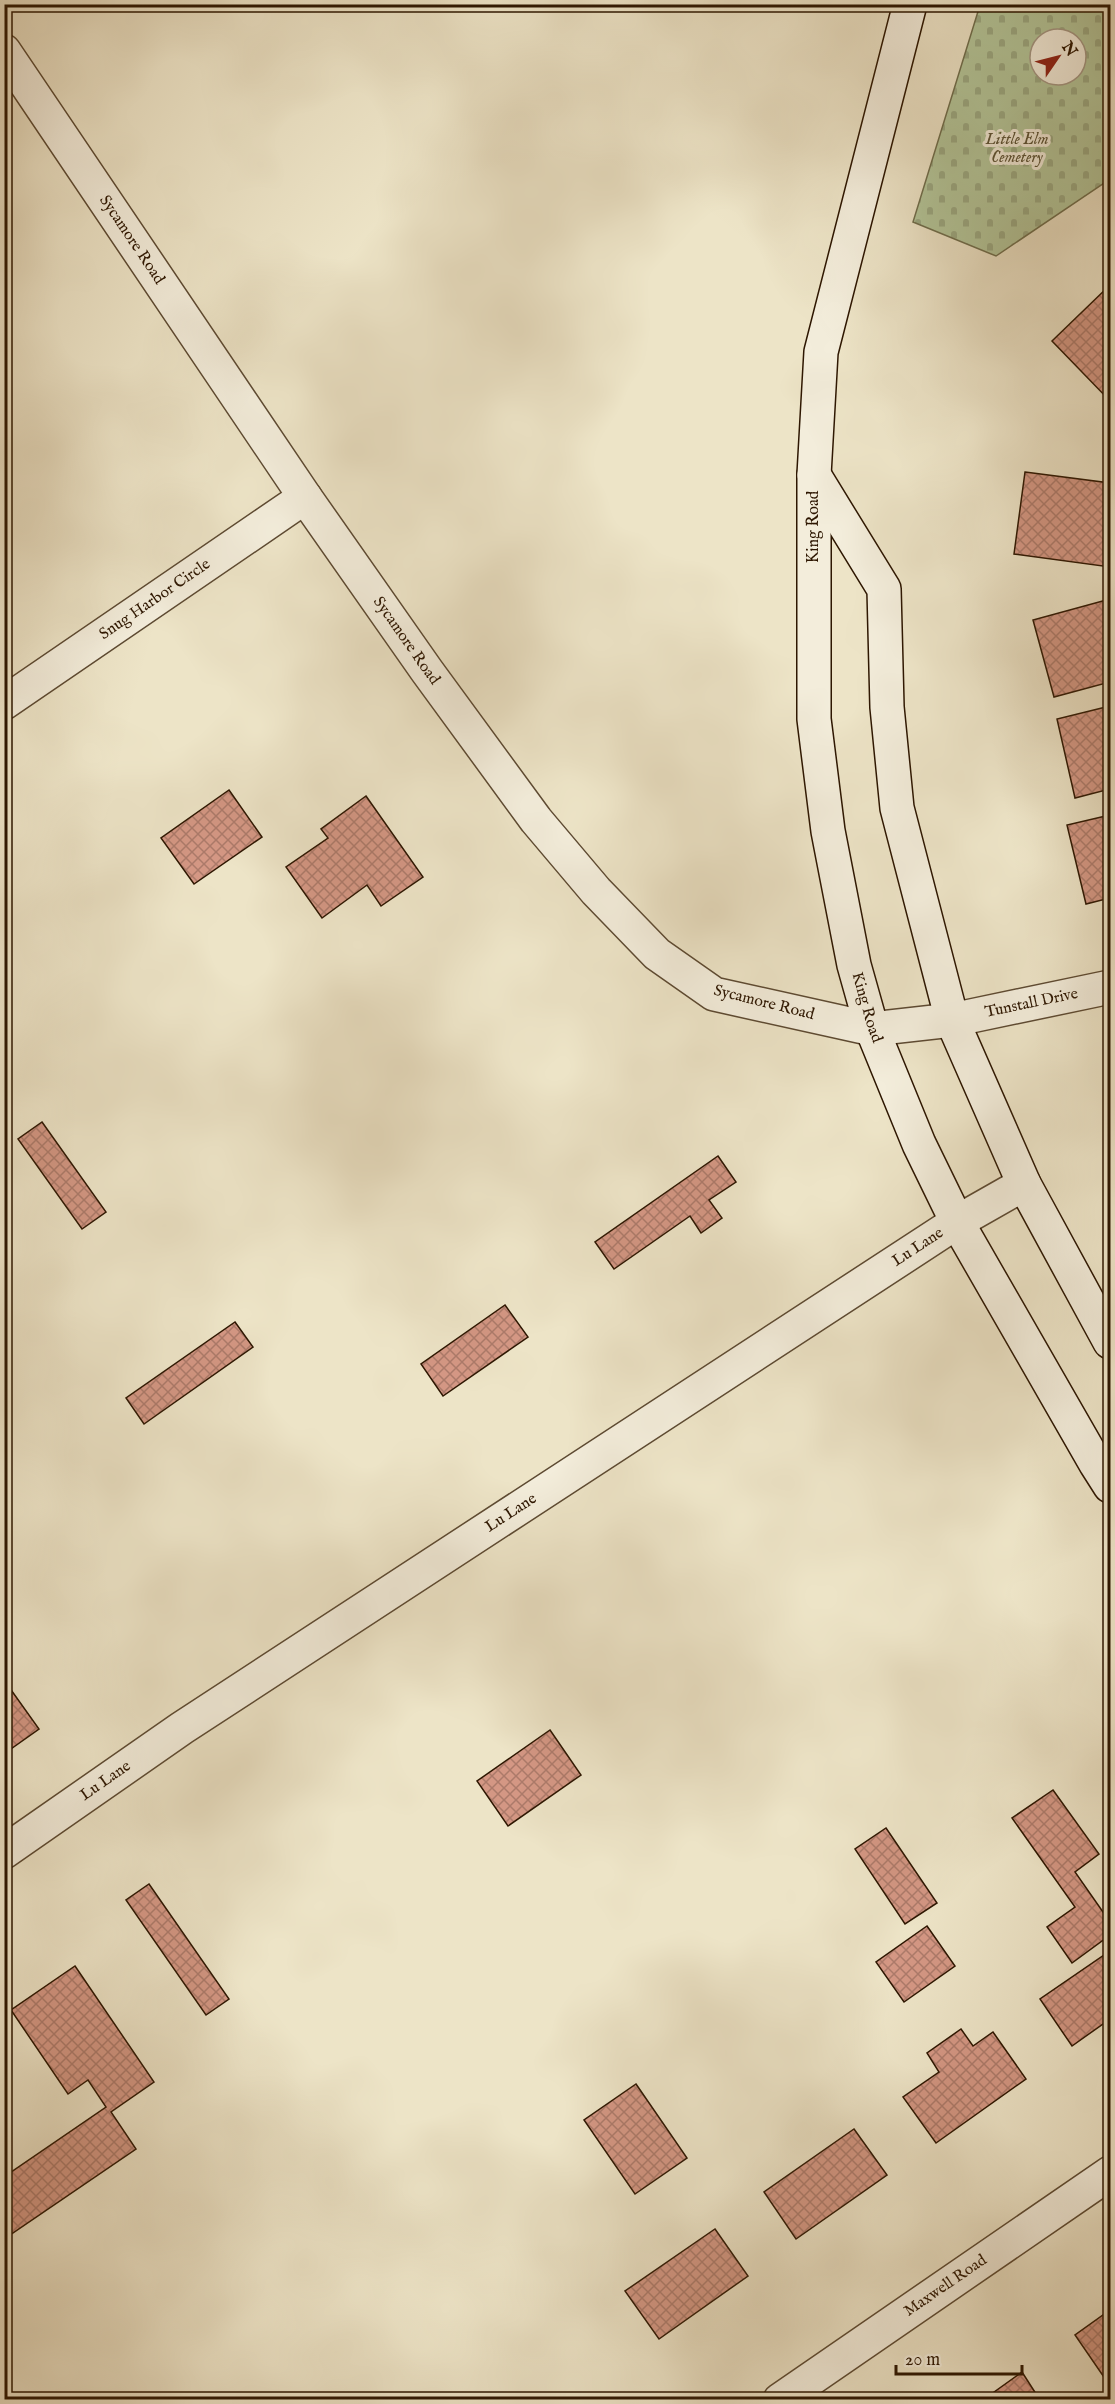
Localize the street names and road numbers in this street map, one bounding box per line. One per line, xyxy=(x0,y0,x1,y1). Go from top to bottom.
street label: Sycamore Road xyxy=(94,192,169,289)
street label: King Road xyxy=(804,490,824,563)
street label: Snug Harbor Circle xyxy=(96,555,214,645)
street label: Sycamore Road xyxy=(368,593,444,689)
street label: King Road xyxy=(847,970,887,1046)
street label: Sycamore Road xyxy=(712,981,817,1025)
street label: Tunstall Drive xyxy=(983,984,1080,1023)
street label: Lu Lane xyxy=(889,1223,948,1271)
street label: Lu Lane xyxy=(482,1489,541,1537)
street label: Lu Lane xyxy=(77,1757,135,1806)
street label: Maxwell Road xyxy=(900,2250,991,2322)

